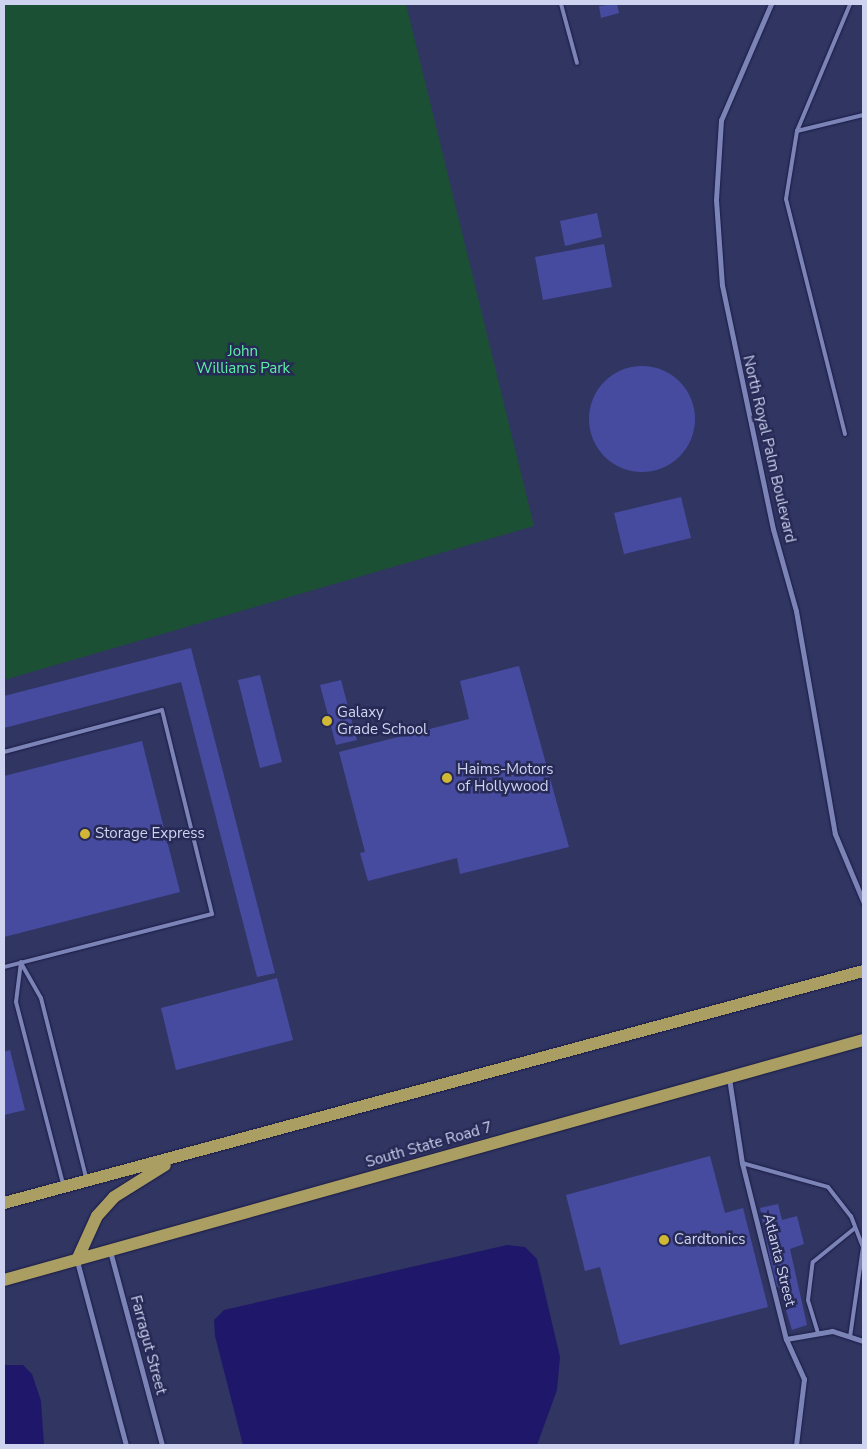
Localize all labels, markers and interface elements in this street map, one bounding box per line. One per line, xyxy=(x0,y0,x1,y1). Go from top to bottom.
park label: John Williams Park xyxy=(196,342,290,377)
street label: North Royal Palm Boulevard xyxy=(739,354,799,544)
place label: Galaxy Grade School xyxy=(337,703,428,738)
marker: Galaxy Grade School xyxy=(321,715,333,727)
place label: Haims-Motors of Hollywood xyxy=(457,760,553,795)
marker: Haims-Motors of Hollywood xyxy=(441,772,453,784)
place label: Storage Express xyxy=(95,825,205,843)
marker: Storage Express xyxy=(79,828,91,840)
street label: South State Road 7 xyxy=(364,1118,494,1172)
street label: Atlanta Street xyxy=(759,1212,799,1308)
place label: Cardtonics xyxy=(674,1231,745,1249)
marker: Cardtonics xyxy=(658,1234,670,1246)
street label: Farragut Street xyxy=(126,1294,170,1396)

